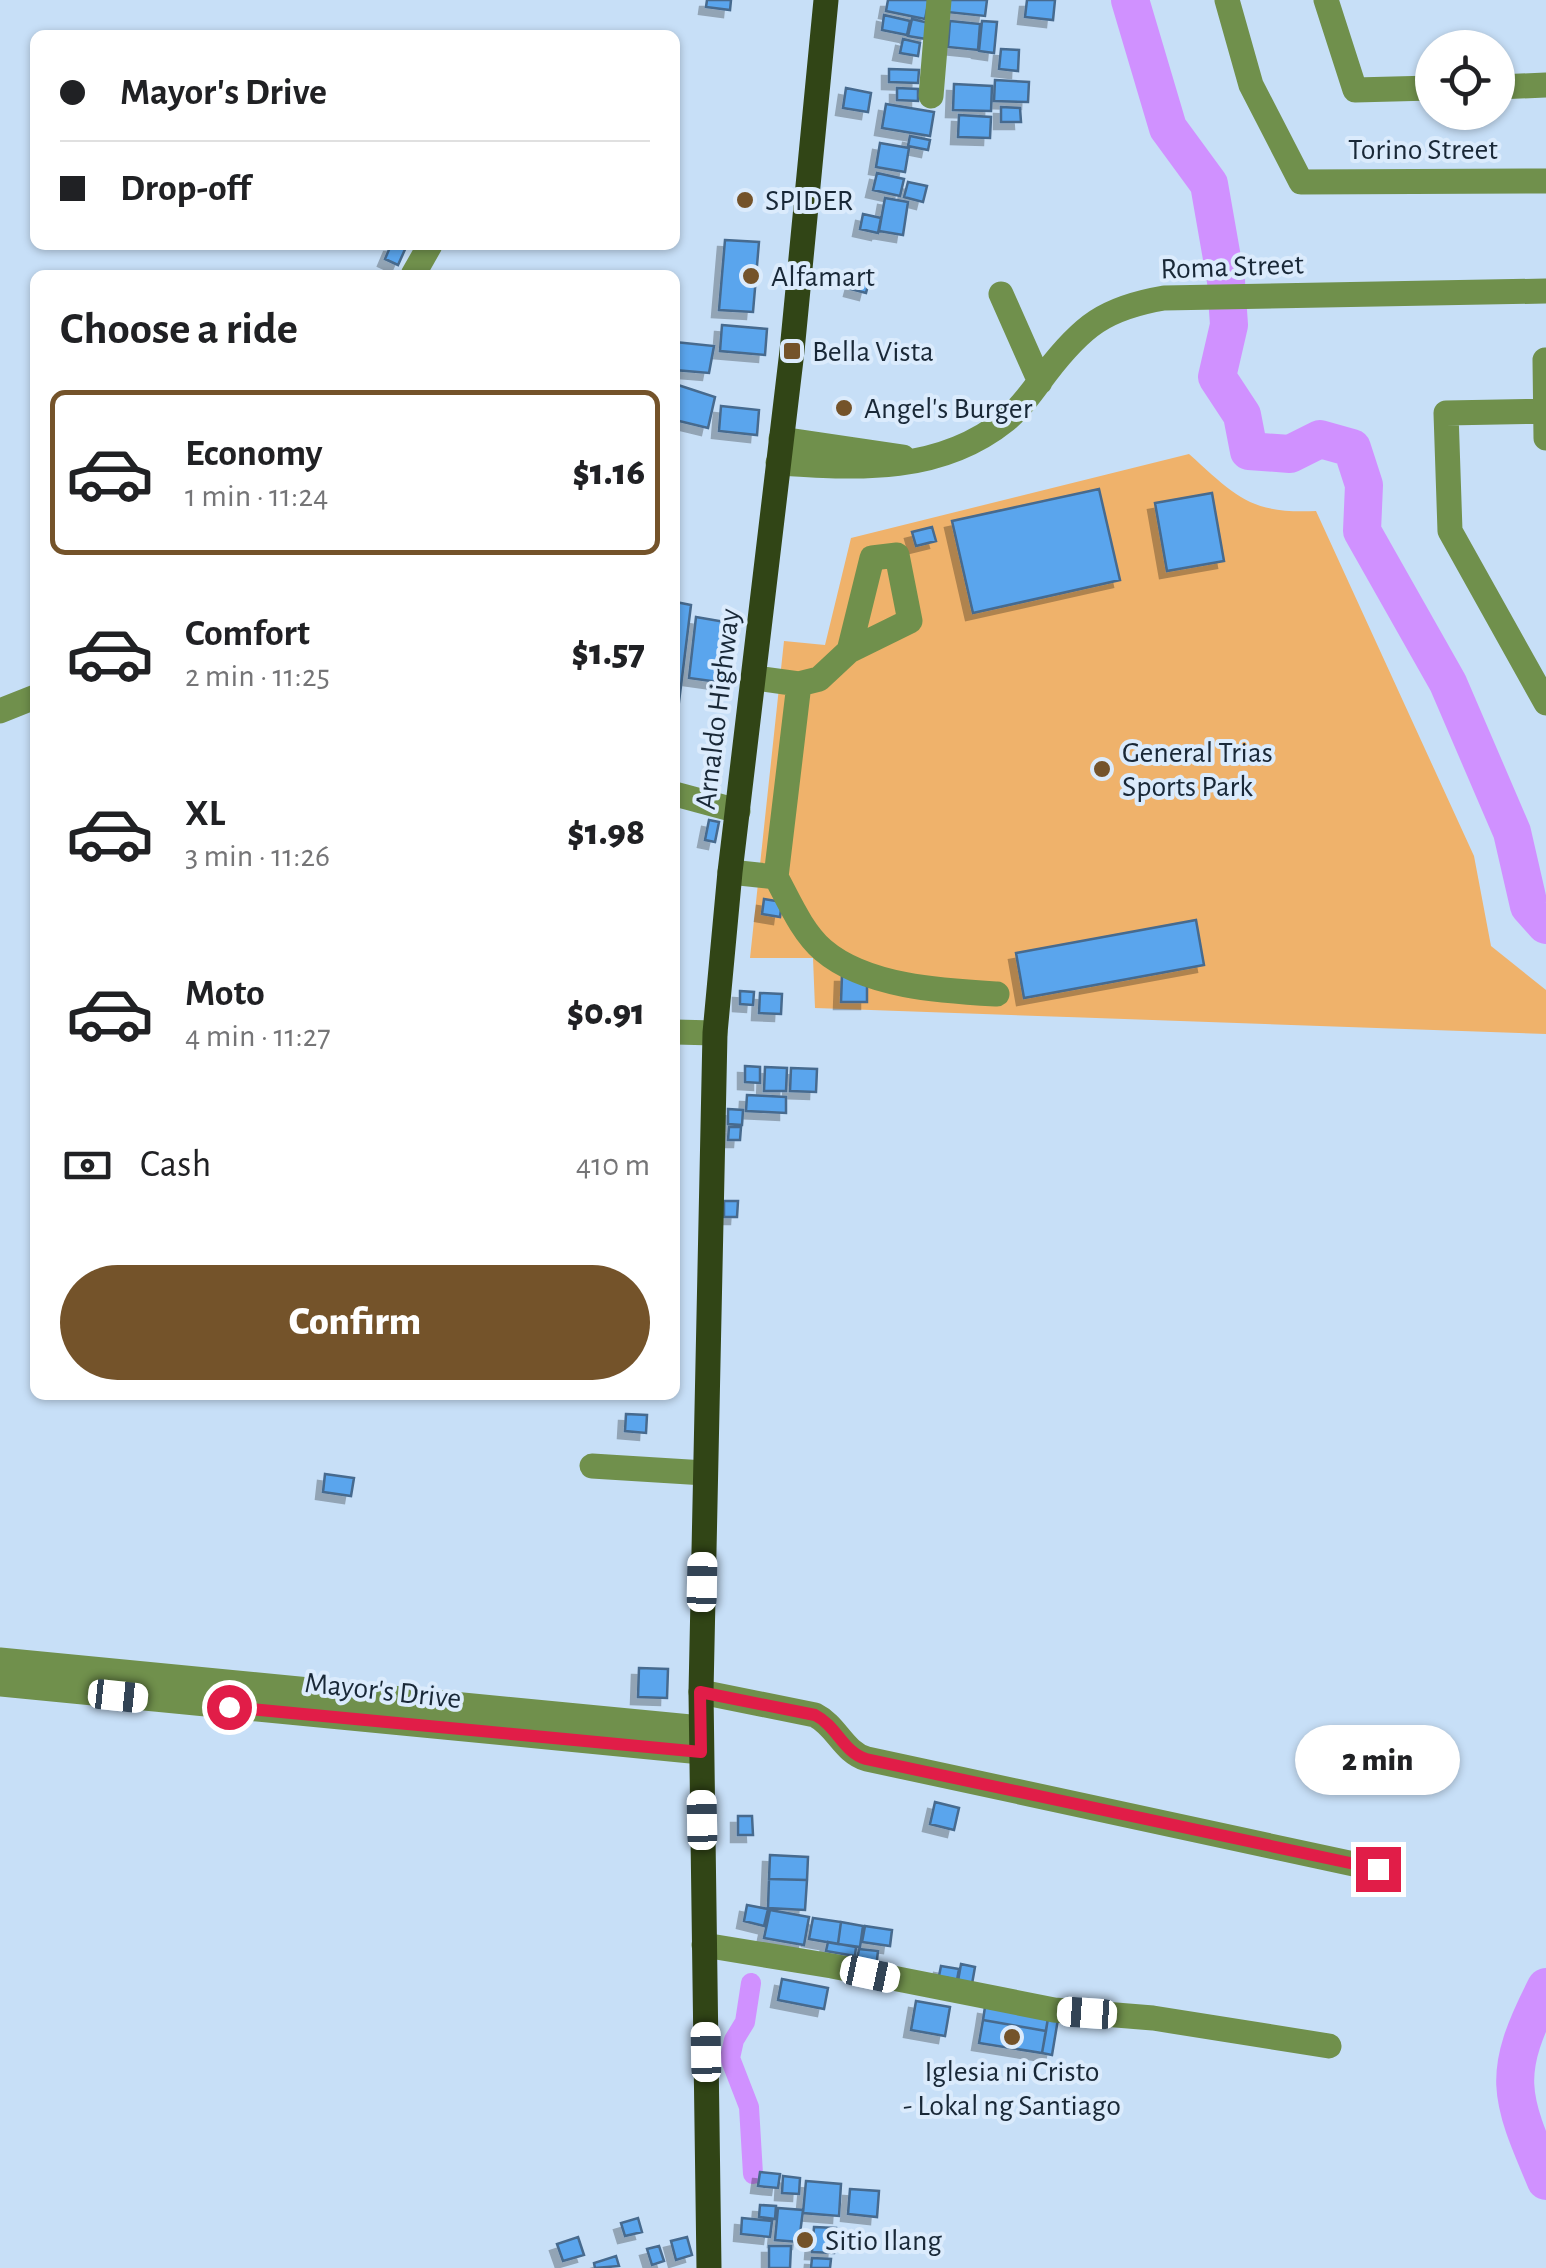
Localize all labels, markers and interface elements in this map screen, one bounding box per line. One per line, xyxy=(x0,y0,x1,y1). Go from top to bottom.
map controls xyxy=(1415,30,1515,130)
button: locate xyxy=(1415,30,1515,130)
text: Mayor's Drive xyxy=(120,74,327,112)
street label: Torino Street xyxy=(1348,135,1498,165)
text: Drop-off xyxy=(120,170,251,208)
place label: SPIDER xyxy=(765,186,853,216)
marker: SPIDER xyxy=(734,189,756,211)
street label: Roma Street xyxy=(1160,249,1305,284)
place label: Alfamart xyxy=(771,262,875,292)
marker: Alfamart xyxy=(740,265,762,287)
text: Choose a ride xyxy=(60,307,298,352)
place label: Bella Vista xyxy=(812,337,934,367)
marker: Bella Vista xyxy=(781,340,803,362)
place label: Angel's Burger xyxy=(864,394,1033,424)
marker: Angel's Burger xyxy=(833,397,855,419)
icon: car xyxy=(65,428,155,518)
text: Economy xyxy=(185,435,323,473)
text: $1.16 xyxy=(572,454,645,492)
text: 1 min · 11:24 xyxy=(185,480,328,512)
street label: Arnaldo Highway xyxy=(691,607,745,811)
icon: car xyxy=(65,608,155,698)
text: Comfort xyxy=(185,615,310,653)
text: $1.57 xyxy=(572,634,645,672)
text: 2 min · 11:25 xyxy=(185,660,330,692)
place label: General Trias Sports Park xyxy=(1122,738,1273,802)
marker: General Trias Sports Park xyxy=(1091,758,1113,780)
icon: car xyxy=(65,788,155,878)
text: XL xyxy=(185,795,225,833)
text: $1.98 xyxy=(567,814,645,852)
text: 3 min · 11:26 xyxy=(185,840,330,872)
icon: car xyxy=(65,968,155,1058)
text: Moto xyxy=(185,975,265,1013)
text: $0.91 xyxy=(567,994,645,1032)
text: 4 min · 11:27 xyxy=(185,1020,331,1052)
icon: cash xyxy=(60,1138,115,1193)
text: Cash xyxy=(140,1146,211,1184)
text: 410 m xyxy=(576,1149,650,1181)
button: Confirm xyxy=(60,1265,650,1380)
car xyxy=(686,1552,718,1612)
street label: Mayor's Drive xyxy=(303,1668,463,1714)
car xyxy=(87,1678,149,1714)
route start xyxy=(207,1685,252,1730)
callout: 2 min xyxy=(1296,1724,1460,1794)
text: 2 min xyxy=(1342,1744,1413,1776)
car xyxy=(686,1790,718,1850)
route end xyxy=(1356,1847,1401,1892)
car xyxy=(838,1953,902,1995)
car xyxy=(1056,1996,1118,2030)
car xyxy=(690,2022,722,2082)
marker: Iglesia ni Cristo - Lokal ng Santiago xyxy=(1001,2026,1023,2048)
place label: Iglesia ni Cristo - Lokal ng Santiago xyxy=(903,2057,1121,2121)
place label: Sitio Ilang xyxy=(825,2226,942,2256)
marker: Sitio Ilang xyxy=(794,2229,816,2251)

